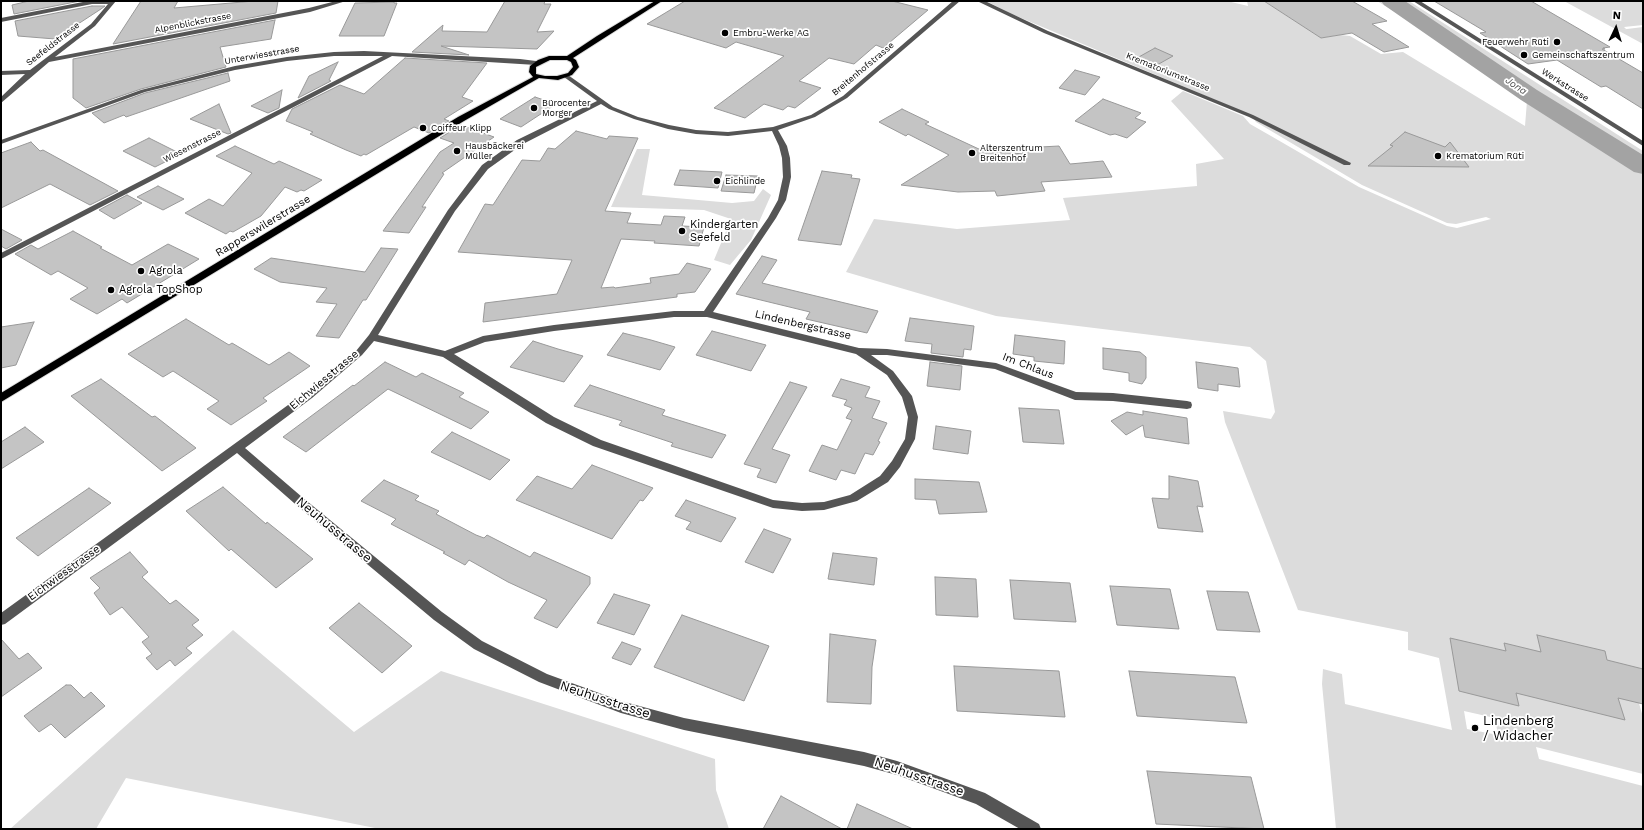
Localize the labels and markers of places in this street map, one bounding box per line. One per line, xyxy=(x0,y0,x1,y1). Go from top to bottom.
marker: Embru-Werke AG xyxy=(720,28,730,38)
place label: Embru-Werke AG xyxy=(733,28,809,38)
place label: Feuerwehr Rüti xyxy=(1482,37,1549,47)
marker: Feuerwehr Rüti xyxy=(1552,37,1562,47)
marker: Gemeinschaftszentrum xyxy=(1519,50,1529,60)
place label: Gemeinschaftszentrum xyxy=(1532,50,1634,60)
place label: Bürocenter Morger xyxy=(542,98,591,119)
marker: Bürocenter Morger xyxy=(529,103,539,113)
marker: Coiffeur Klipp xyxy=(418,123,428,133)
place label: Coiffeur Klipp xyxy=(431,123,492,133)
place label: Hausbäckerei Müller xyxy=(465,141,524,162)
place label: Alterszentrum Breitenhof xyxy=(980,143,1043,164)
marker: Hausbäckerei Müller xyxy=(452,146,462,156)
marker: Alterszentrum Breitenhof xyxy=(967,148,977,158)
marker: Krematorium Rüti xyxy=(1433,151,1443,161)
place label: Krematorium Rüti xyxy=(1446,151,1524,161)
marker: Eichlinde xyxy=(712,176,722,186)
place label: Eichlinde xyxy=(725,176,765,186)
place label: Kindergarten Seefeld xyxy=(690,218,758,244)
marker: Kindergarten Seefeld xyxy=(677,226,687,236)
place label: Agrola xyxy=(149,264,183,278)
marker: Agrola xyxy=(136,266,146,276)
place label: Agrola TopShop xyxy=(119,283,203,297)
marker: Agrola TopShop xyxy=(106,285,116,295)
place label: Lindenberg / Widacher xyxy=(1483,713,1554,744)
marker: Lindenberg / Widacher xyxy=(1470,723,1480,733)

